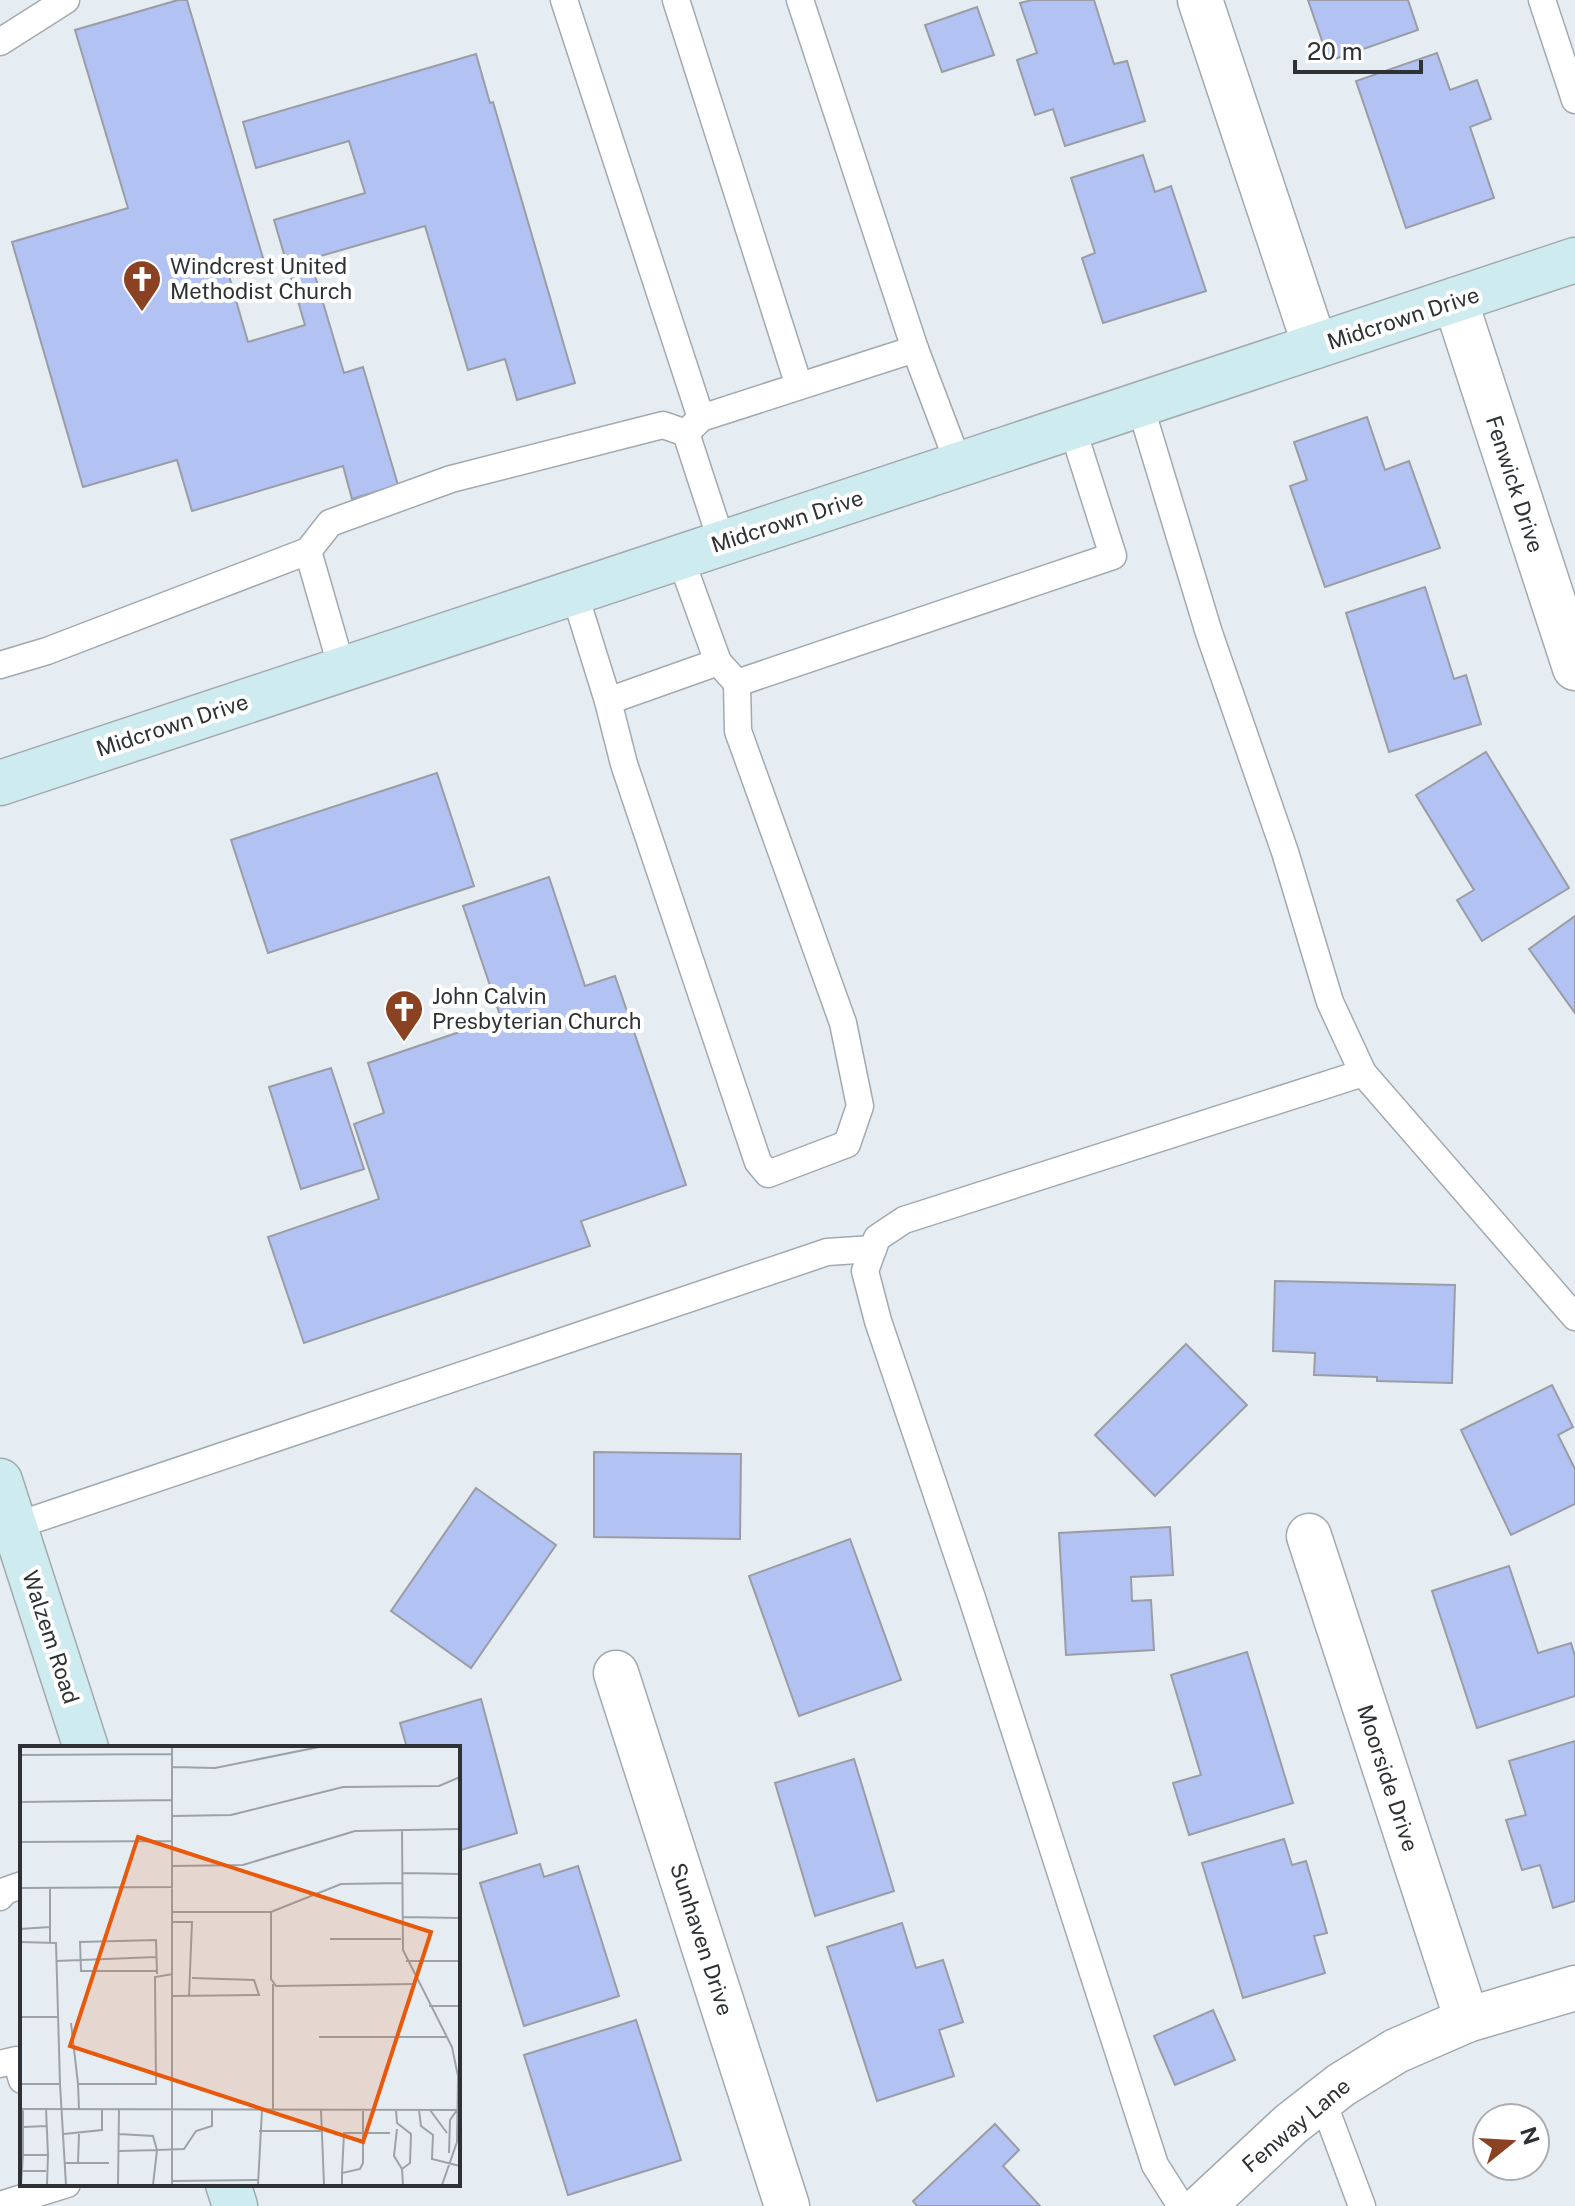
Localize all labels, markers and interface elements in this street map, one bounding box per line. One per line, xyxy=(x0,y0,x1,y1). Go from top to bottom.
scale bar xyxy=(1295,24,1421,74)
text: 20 m xyxy=(1307,37,1363,65)
place label: Windcrest United Methodist Church xyxy=(170,253,352,304)
church icon: Windcrest United Methodist Church xyxy=(121,258,163,313)
street label: Midcrown Drive xyxy=(1324,281,1482,355)
street label: Fenwick Drive xyxy=(1481,412,1549,556)
street label: Midcrown Drive xyxy=(708,484,866,558)
street label: Midcrown Drive xyxy=(93,688,251,762)
place label: John Calvin Presbyterian Church xyxy=(432,983,641,1034)
church icon: John Calvin Presbyterian Church xyxy=(383,988,425,1043)
street label: Walzem Road xyxy=(17,1567,85,1707)
street label: Moorside Drive xyxy=(1352,1701,1424,1855)
inset map xyxy=(20,1746,460,2186)
street label: Sunhaven Drive xyxy=(665,1859,739,2019)
street label: Fenway Lane xyxy=(1237,2072,1355,2178)
north arrow xyxy=(1471,2102,1551,2182)
text: N xyxy=(1515,2124,1545,2148)

